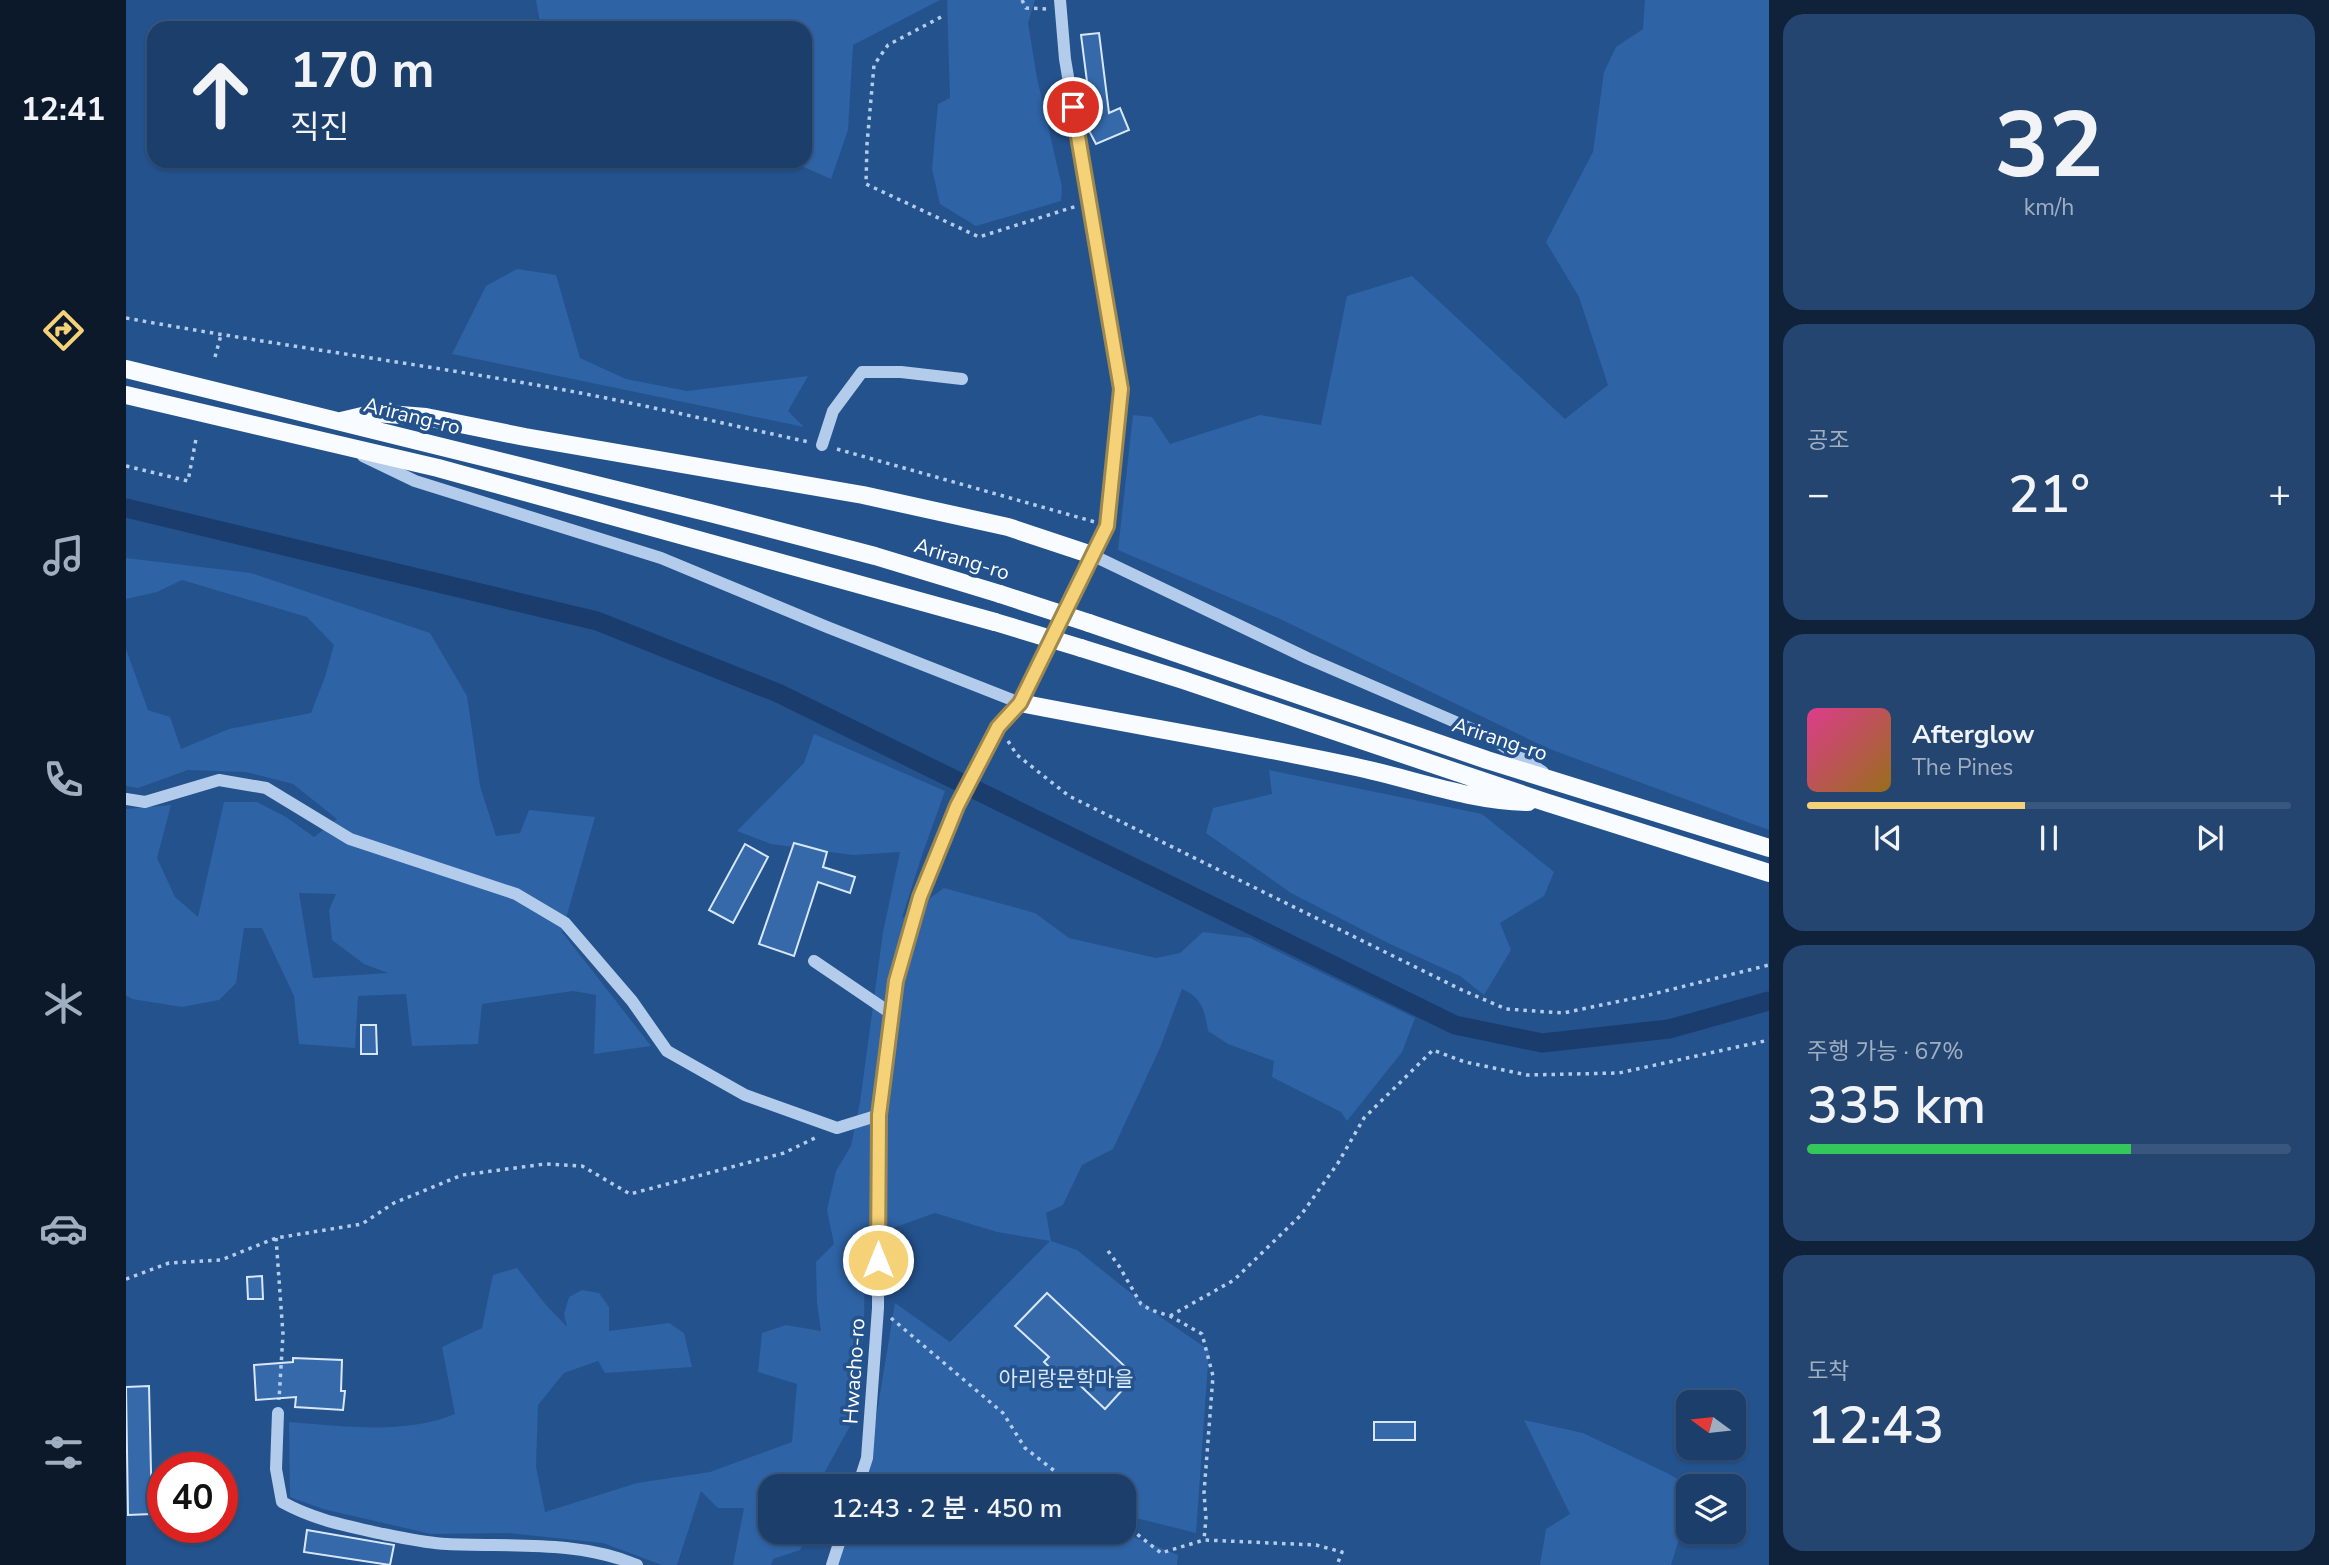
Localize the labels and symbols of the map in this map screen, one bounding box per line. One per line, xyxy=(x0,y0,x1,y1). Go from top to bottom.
pin xyxy=(1043,77,1103,137)
street label: Arirang-ro xyxy=(361,391,463,441)
street label: Arirang-ro xyxy=(911,531,1013,587)
street label: Arirang-ro xyxy=(1449,710,1551,768)
position arrow xyxy=(841,1223,915,1297)
street label: Hwacho-ro xyxy=(836,1317,872,1425)
park label: 아리랑문학마을 xyxy=(998,1365,1134,1393)
north arrow xyxy=(1676,1390,1746,1460)
speed limit sign: 40 xyxy=(147,1452,238,1543)

